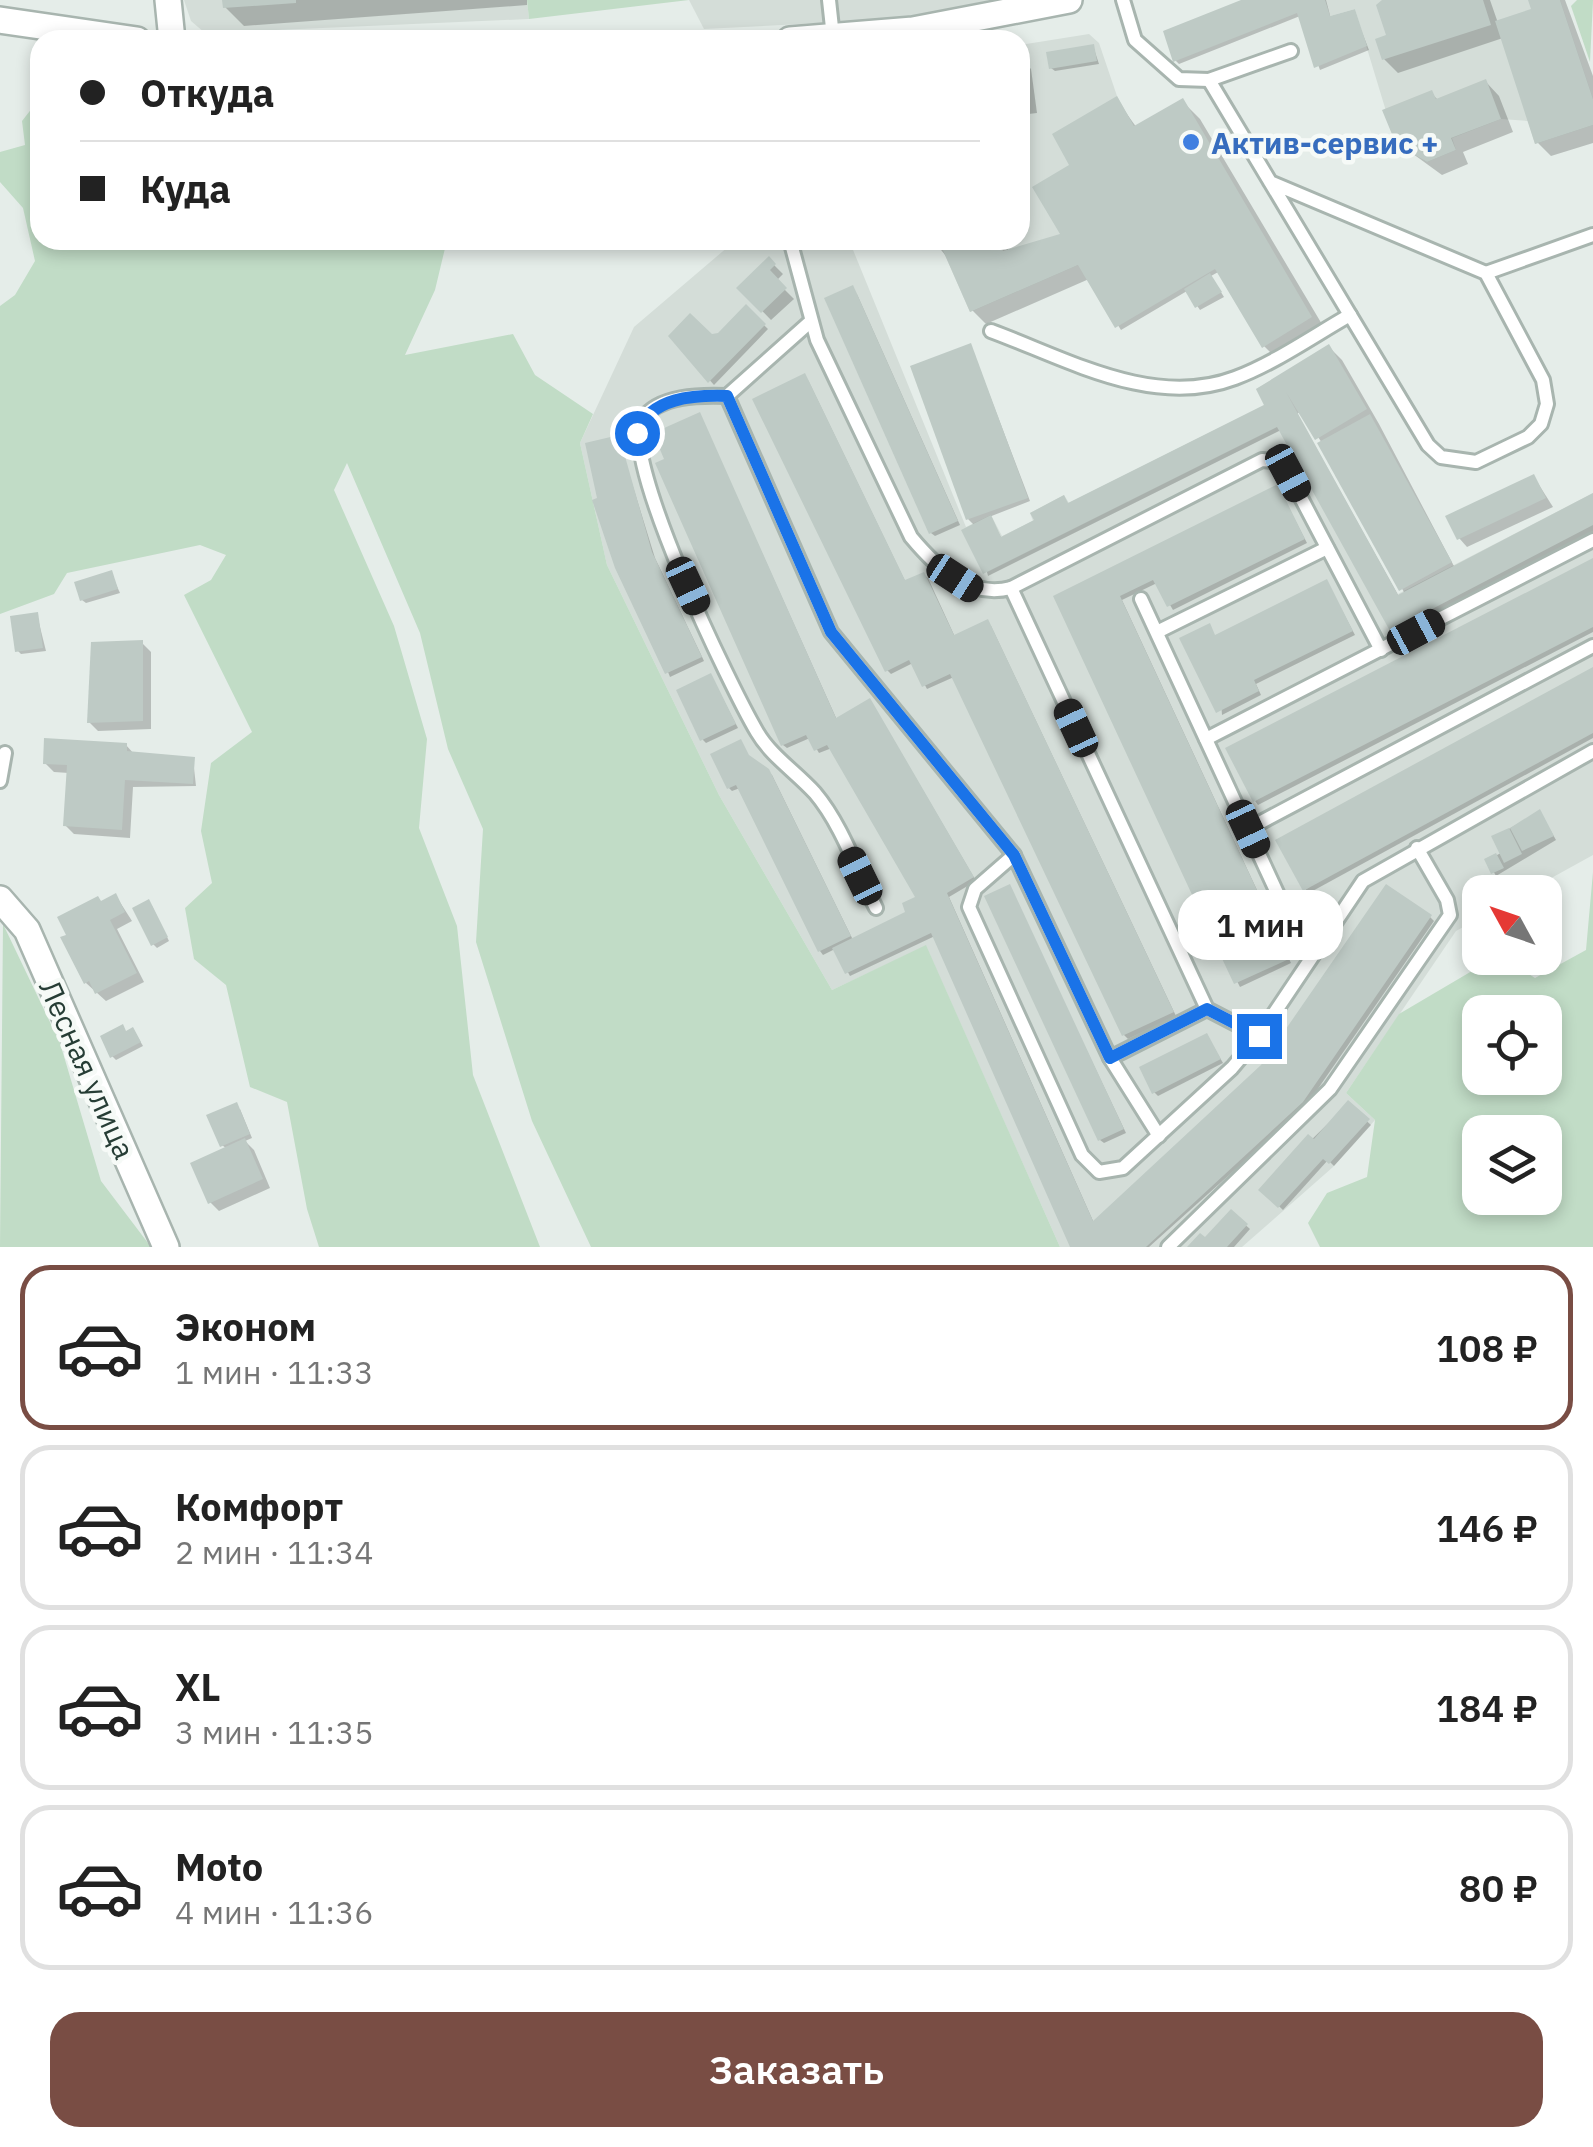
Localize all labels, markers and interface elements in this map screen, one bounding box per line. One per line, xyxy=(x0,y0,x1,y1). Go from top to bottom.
text: Откуда xyxy=(140,68,274,117)
place label: Актив-сервис + xyxy=(1211,123,1439,162)
marker: Актив-сервис + xyxy=(1180,131,1202,153)
text: Куда xyxy=(140,164,231,213)
route start xyxy=(615,411,660,456)
car xyxy=(1261,439,1315,507)
car xyxy=(922,549,988,607)
car xyxy=(662,552,714,620)
car xyxy=(1382,605,1450,659)
car xyxy=(1050,694,1102,762)
car xyxy=(1222,795,1274,863)
car xyxy=(833,842,887,910)
north arrow xyxy=(1462,875,1562,975)
map controls xyxy=(1462,875,1562,1215)
callout: 1 мин xyxy=(1176,891,1342,961)
text: 1 мин xyxy=(1216,904,1305,946)
street label: Лесная улица xyxy=(31,973,145,1165)
button: locate xyxy=(1462,995,1562,1095)
route end xyxy=(1237,1014,1282,1059)
button: layers xyxy=(1462,1115,1562,1215)
text: Эконом xyxy=(175,1302,316,1351)
icon: car xyxy=(55,1303,145,1393)
text: 108 ₽ xyxy=(1436,1323,1538,1372)
text: 1 мин · 11:33 xyxy=(175,1351,373,1393)
text: Комфорт xyxy=(175,1482,343,1531)
icon: car xyxy=(55,1483,145,1573)
text: 146 ₽ xyxy=(1436,1503,1538,1552)
text: 2 мин · 11:34 xyxy=(175,1531,373,1573)
text: XL xyxy=(175,1662,221,1711)
icon: car xyxy=(55,1663,145,1753)
text: 184 ₽ xyxy=(1436,1683,1538,1732)
text: 3 мин · 11:35 xyxy=(175,1711,373,1753)
text: Moto xyxy=(175,1842,263,1891)
icon: car xyxy=(55,1843,145,1933)
text: 80 ₽ xyxy=(1459,1863,1538,1912)
text: 4 мин · 11:36 xyxy=(175,1891,373,1933)
button: Заказать xyxy=(50,2012,1543,2127)

